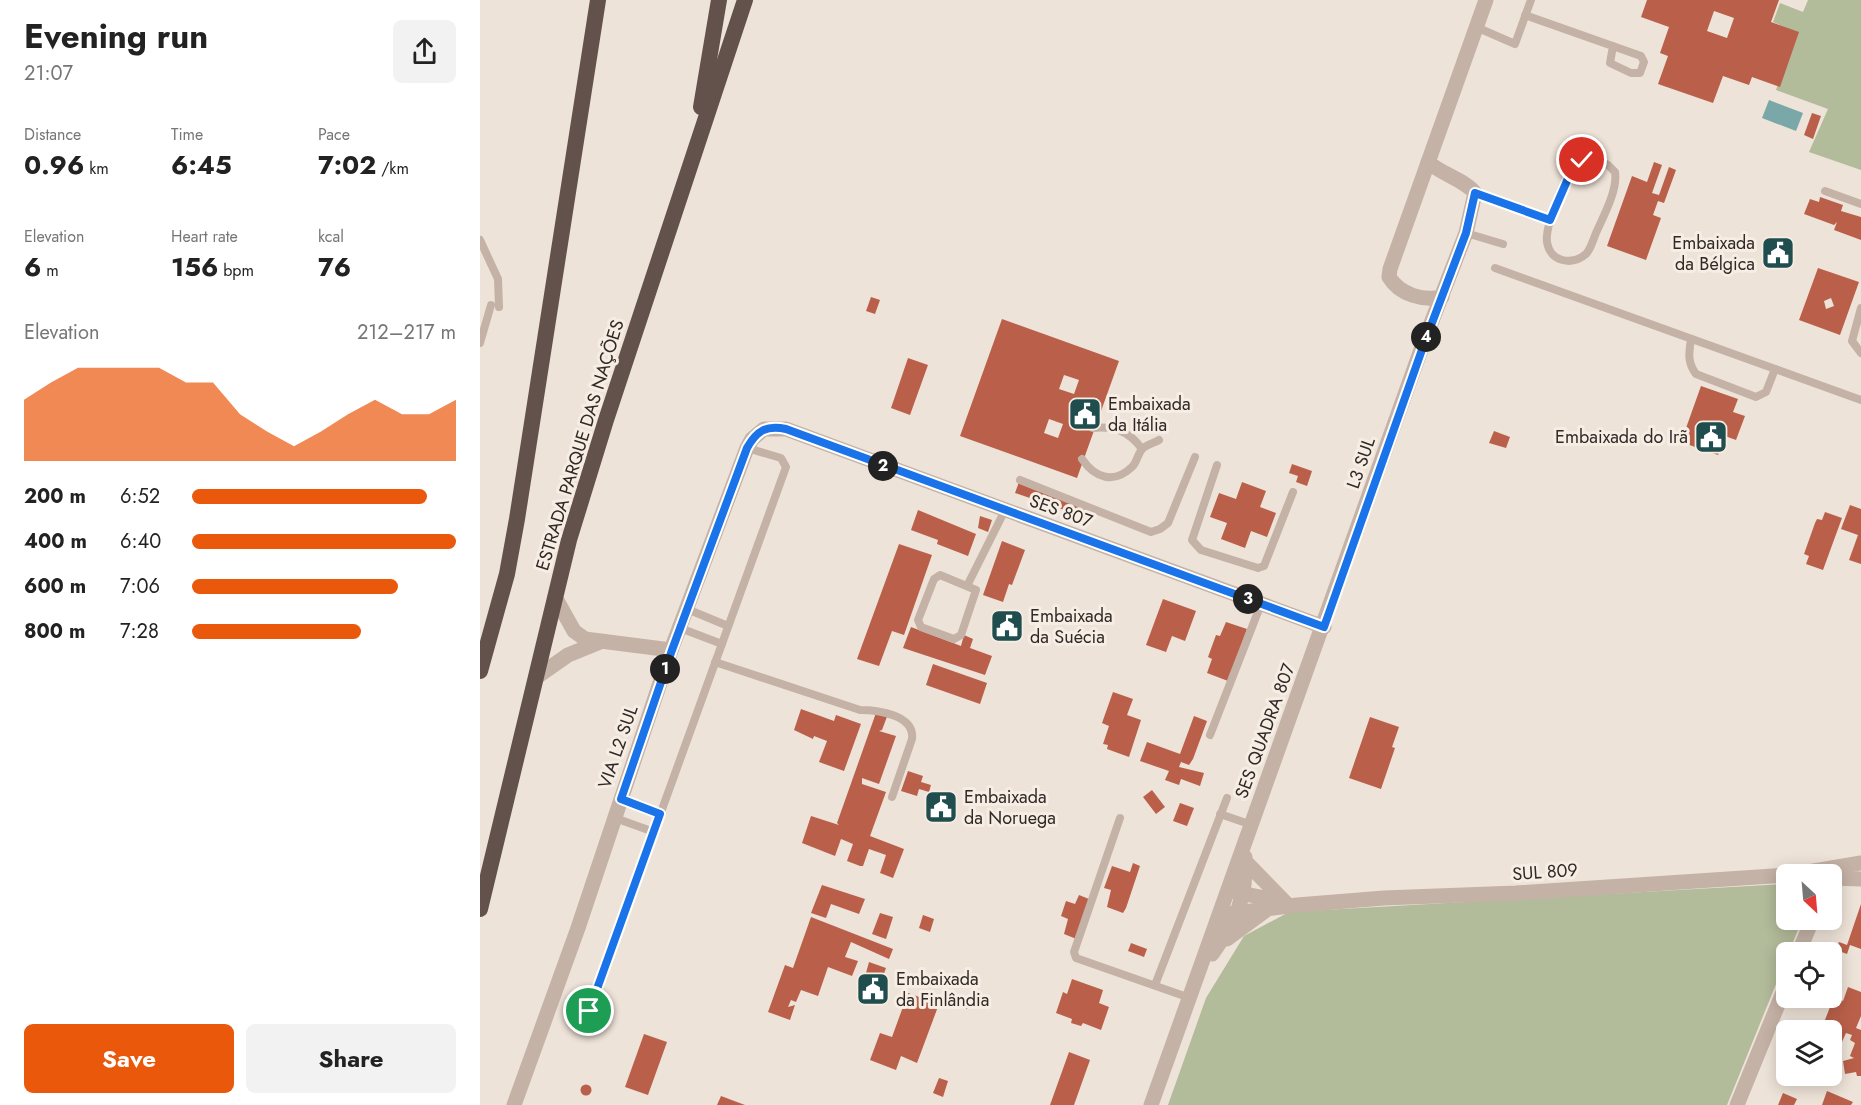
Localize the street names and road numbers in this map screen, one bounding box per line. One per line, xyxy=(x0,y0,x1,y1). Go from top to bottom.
street label: ESTRADA PARQUE DAS NAÇÕES xyxy=(529,316,631,574)
street label: L3 SUL xyxy=(1340,434,1382,492)
street label: SES 807 xyxy=(1026,488,1097,535)
street label: SES QUADRA 807 xyxy=(1228,659,1302,802)
street label: VIA L2 SUL xyxy=(592,702,644,792)
street label: SUL 809 xyxy=(1511,857,1579,887)

